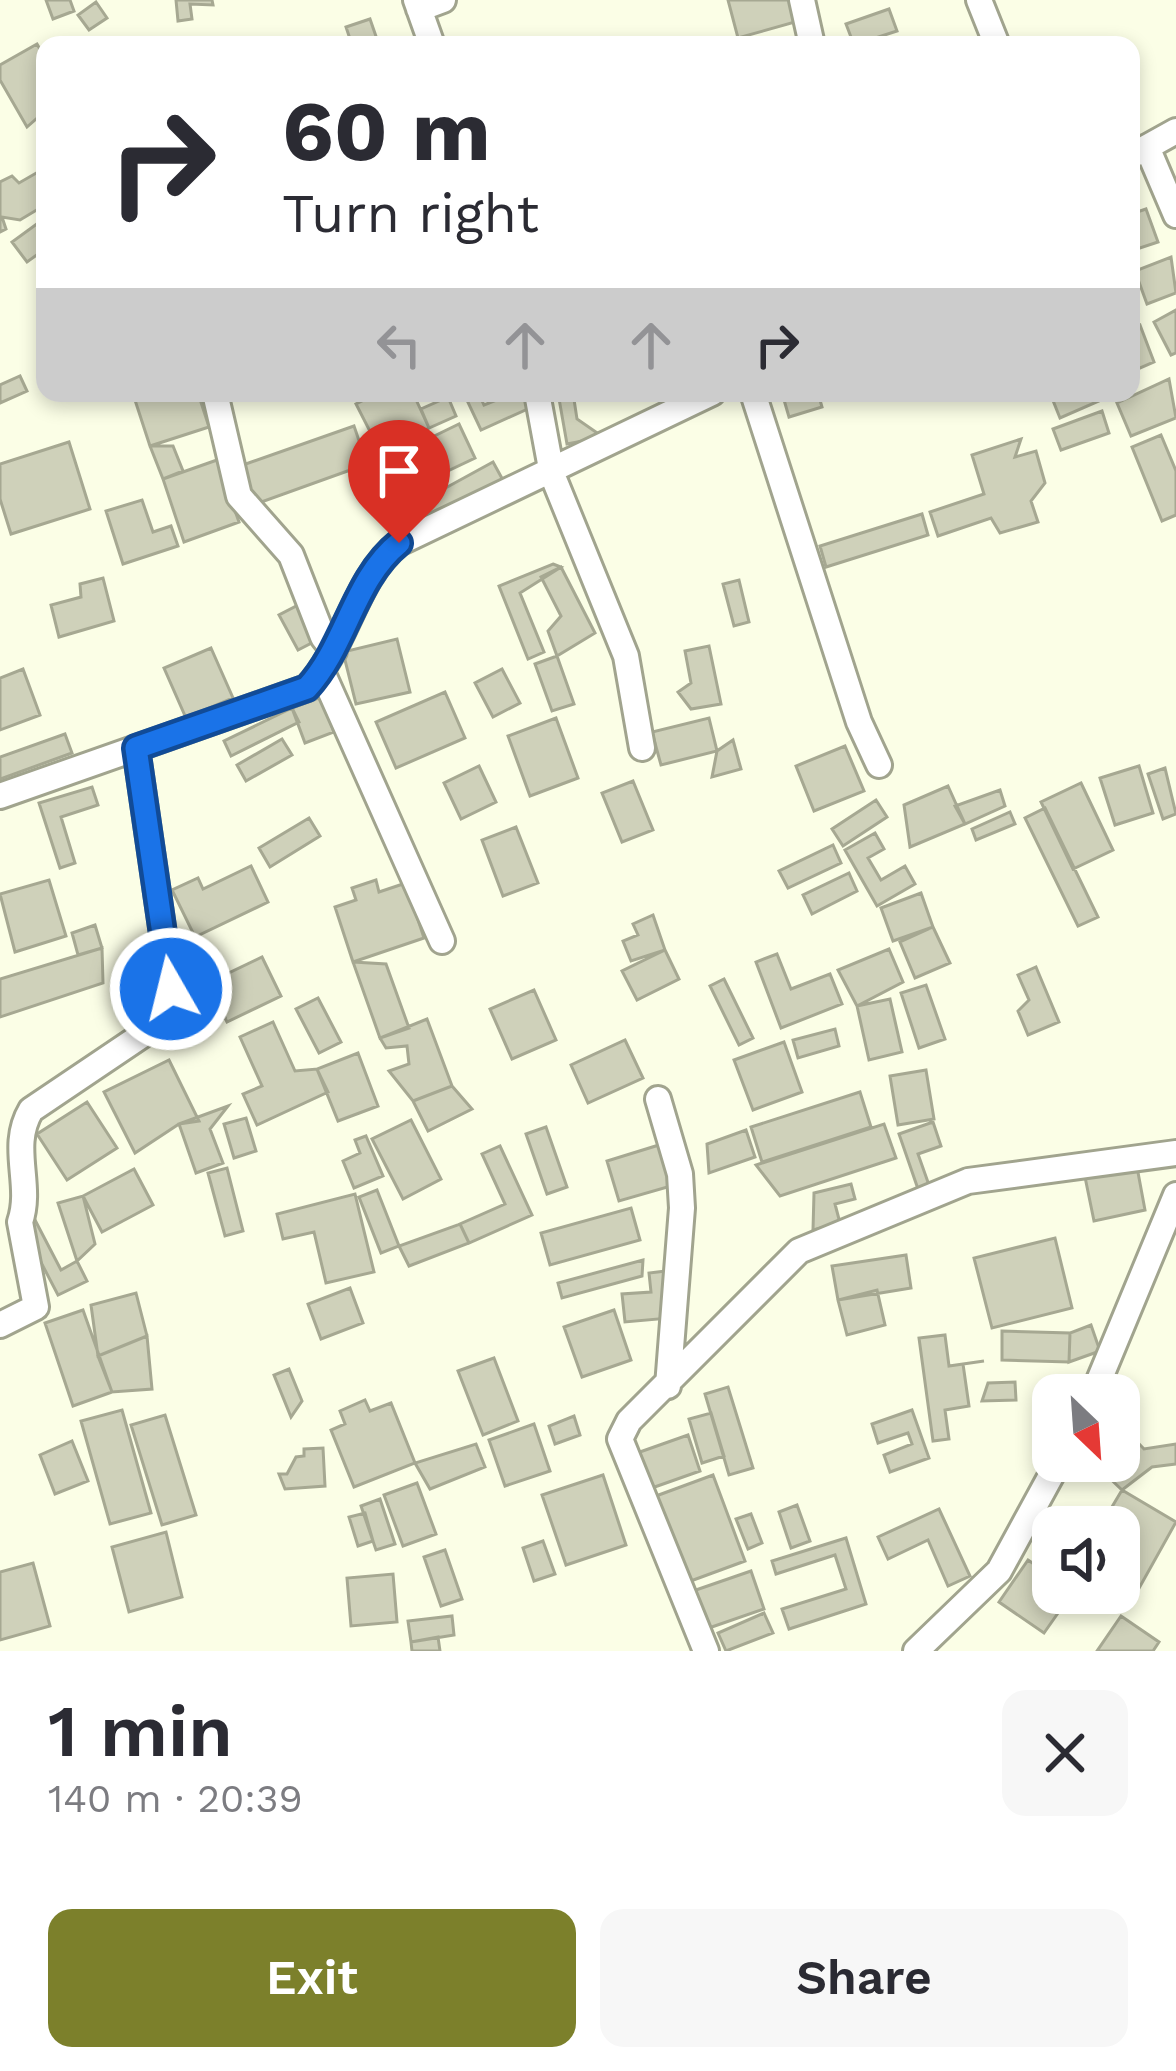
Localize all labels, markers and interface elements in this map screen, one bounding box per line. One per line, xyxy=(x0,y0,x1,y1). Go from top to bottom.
text: 60 m xyxy=(282,82,491,180)
icon: right xyxy=(84,84,240,240)
text: Turn right xyxy=(282,182,539,245)
icon: left xyxy=(366,312,432,378)
icon: ahead xyxy=(492,312,558,378)
icon: ahead xyxy=(618,312,684,378)
icon: right xyxy=(744,312,810,378)
pin xyxy=(348,420,450,543)
icon: arrive xyxy=(366,438,432,504)
position arrow xyxy=(108,926,234,1052)
north arrow xyxy=(1032,1374,1140,1482)
map controls xyxy=(1032,1374,1140,1614)
button: sound xyxy=(1032,1506,1140,1614)
text: 1 min xyxy=(48,1689,233,1773)
button: close xyxy=(1002,1690,1128,1816)
text: 140 m · 20:39 xyxy=(48,1776,303,1821)
button: Exit xyxy=(48,1909,576,2047)
button: Share xyxy=(600,1909,1128,2047)

